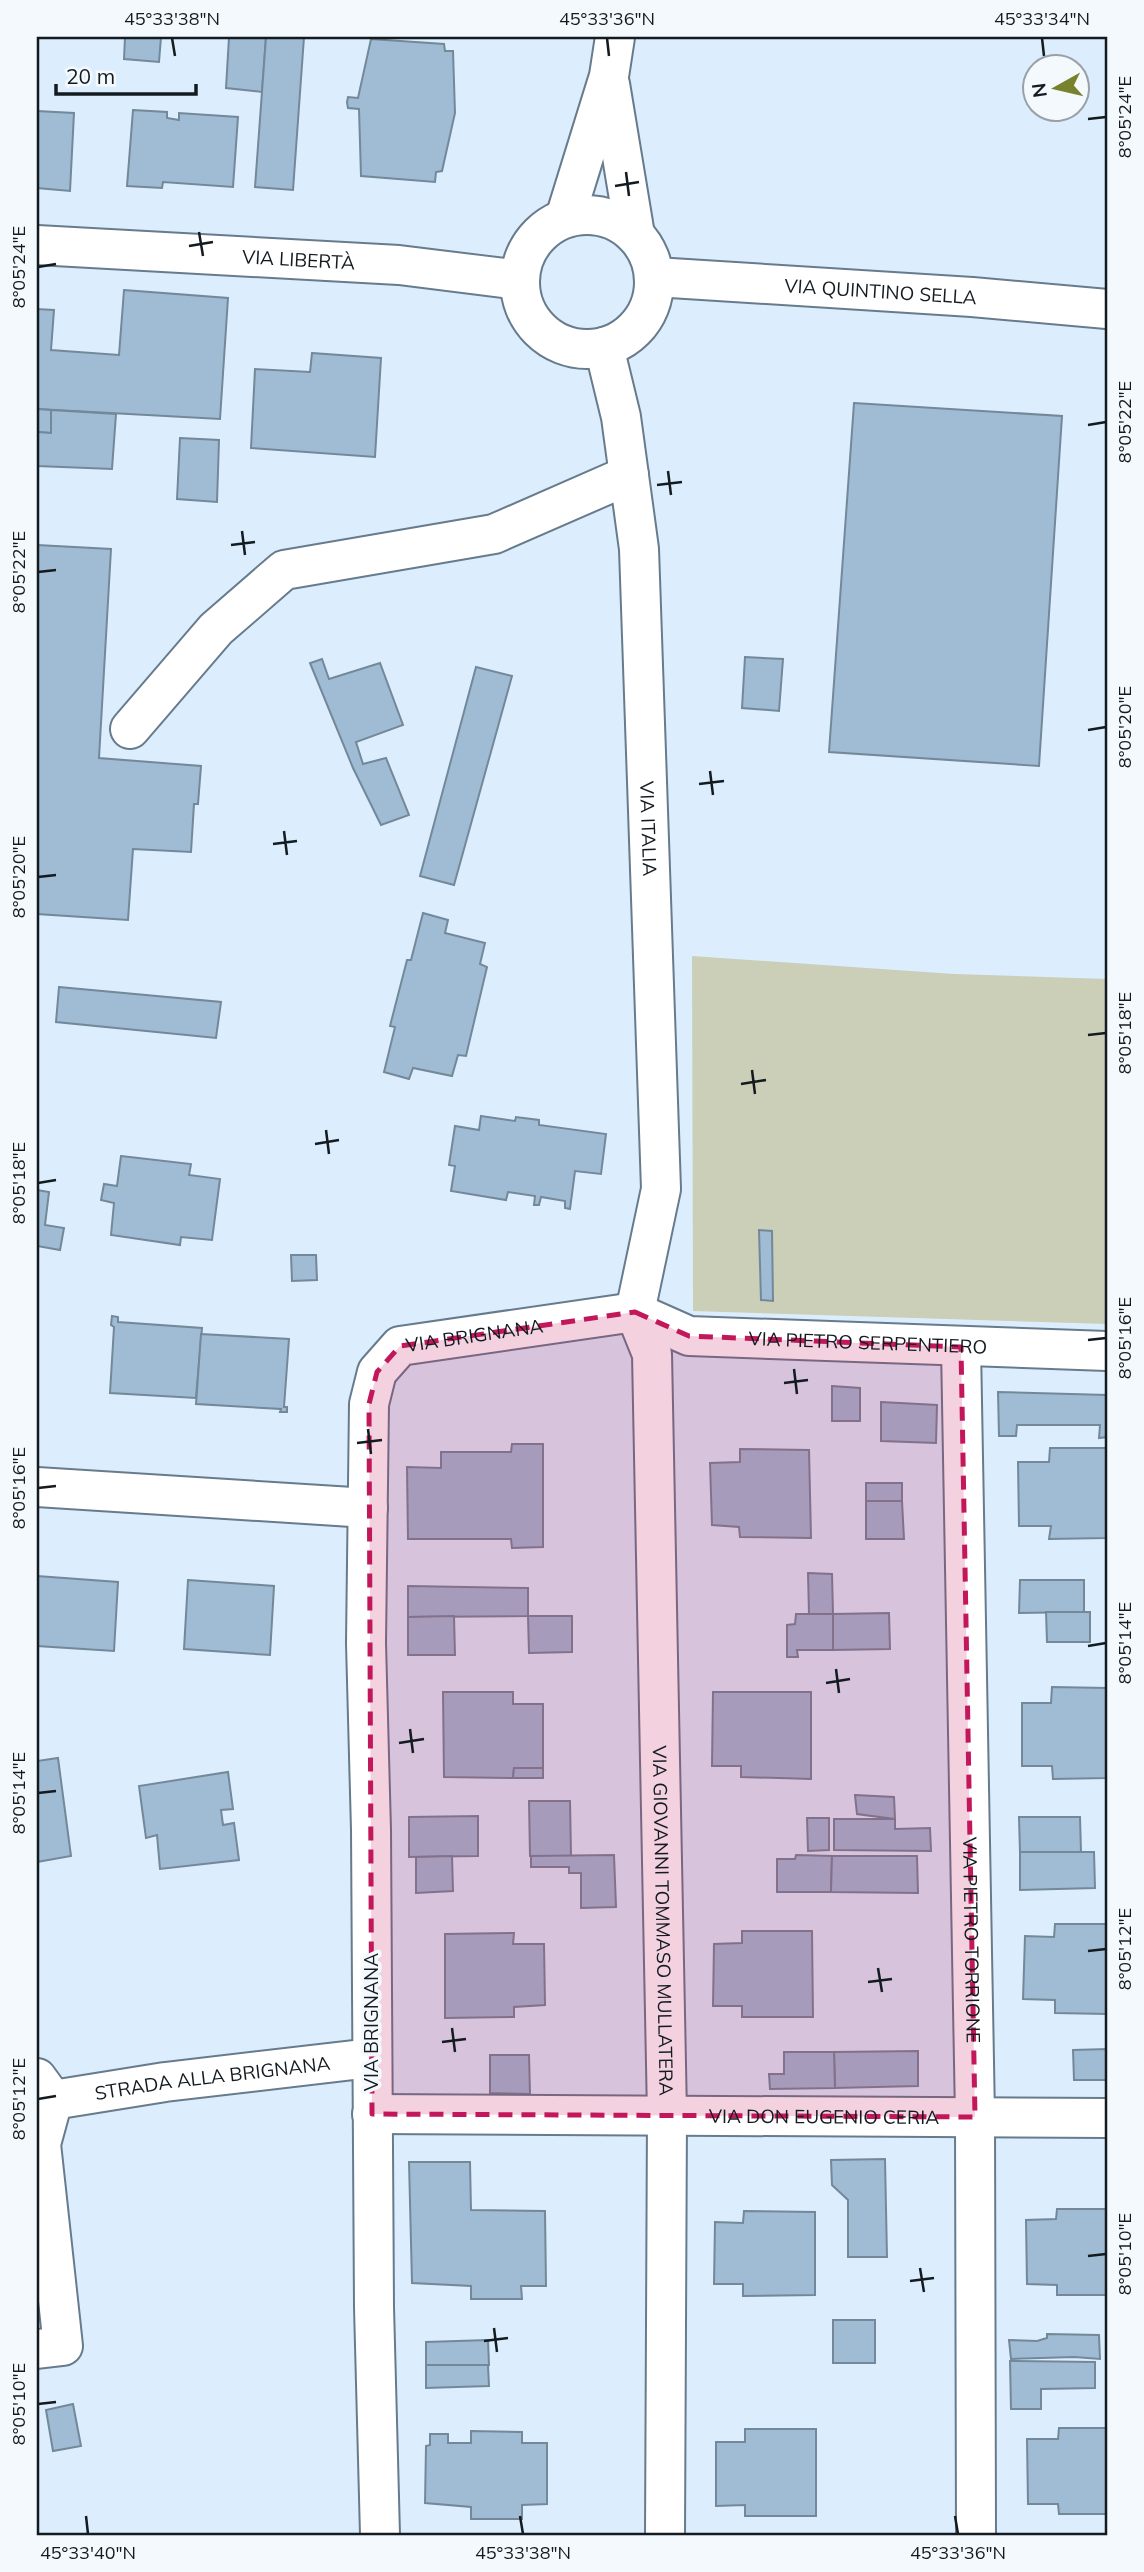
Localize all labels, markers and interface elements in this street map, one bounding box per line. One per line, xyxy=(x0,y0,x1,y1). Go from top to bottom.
text: 45°33'38"N xyxy=(124,7,220,30)
text: 45°33'36"N xyxy=(559,7,655,30)
text: 45°33'34"N xyxy=(994,7,1090,30)
scale bar xyxy=(56,52,196,96)
north arrow xyxy=(1021,52,1092,122)
text: 20 m xyxy=(66,63,115,89)
text: 8°05'24"E xyxy=(1113,76,1136,158)
text: N xyxy=(1026,82,1052,99)
text: 8°05'24"E xyxy=(7,226,30,308)
street label: VIA LIBERTÀ xyxy=(241,244,356,275)
street label: VIA QUINTINO SELLA xyxy=(784,273,977,309)
text: 8°05'22"E xyxy=(1113,381,1136,463)
text: 8°05'22"E xyxy=(7,531,30,613)
text: 8°05'20"E xyxy=(1113,686,1136,768)
street label: VIA ITALIA xyxy=(635,781,662,877)
text: 8°05'20"E xyxy=(7,836,30,918)
text: 8°05'18"E xyxy=(1113,992,1136,1074)
text: 8°05'18"E xyxy=(7,1142,30,1224)
text: 8°05'16"E xyxy=(1113,1297,1136,1379)
street label: VIA BRIGNANA xyxy=(404,1313,545,1357)
street label: VIA PIETRO SERPENTIERO xyxy=(748,1326,988,1359)
text: 8°05'16"E xyxy=(7,1447,30,1529)
text: 8°05'14"E xyxy=(1113,1602,1136,1684)
street label: VIA GIOVANNI TOMMASO MULLATERA xyxy=(648,1745,679,2096)
text: 8°05'14"E xyxy=(7,1752,30,1834)
street label: VIA PIETRO TORRIONE xyxy=(958,1837,986,2043)
text: 8°05'12"E xyxy=(1113,1908,1136,1990)
street label: VIA BRIGNANA xyxy=(359,1953,383,2091)
street label: STRADA ALLA BRIGNANA xyxy=(93,2051,332,2105)
text: 8°05'12"E xyxy=(7,2058,30,2140)
street label: VIA DON EUGENIO CERIA xyxy=(709,2104,939,2129)
text: 8°05'10"E xyxy=(1113,2213,1136,2295)
text: 8°05'10"E xyxy=(7,2363,30,2445)
text: 45°33'40"N xyxy=(40,2541,136,2564)
text: 45°33'38"N xyxy=(475,2541,571,2564)
text: 45°33'36"N xyxy=(910,2541,1006,2564)

